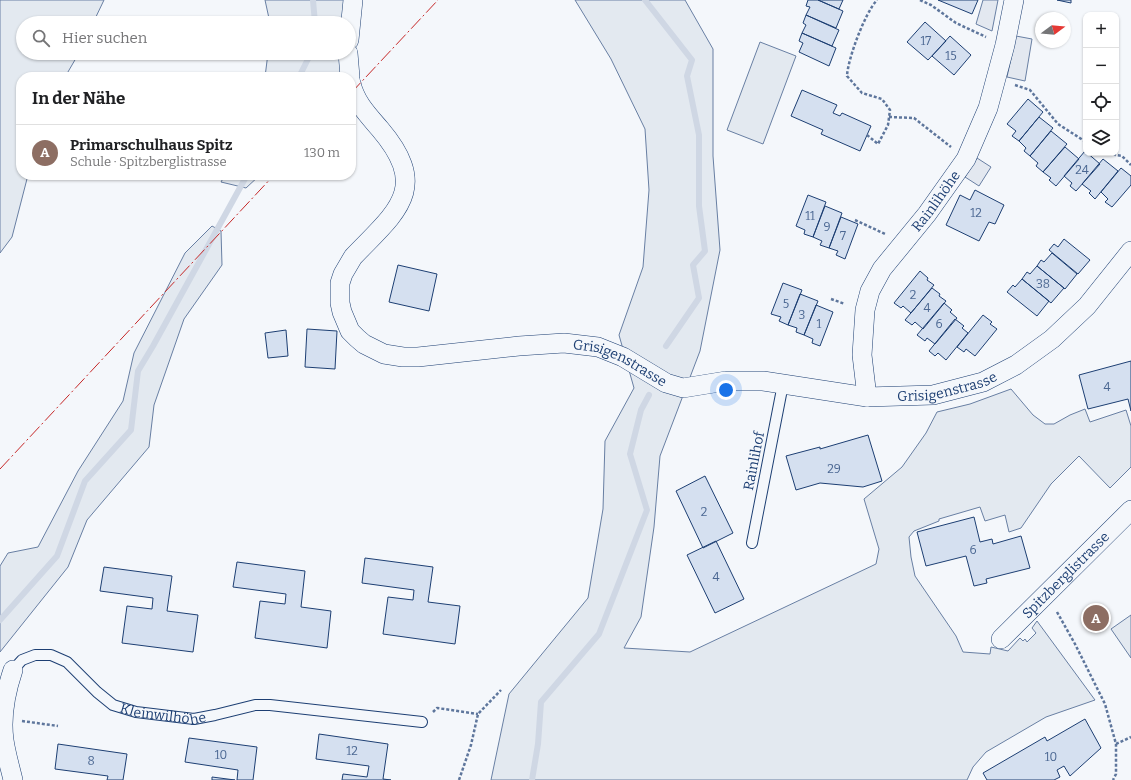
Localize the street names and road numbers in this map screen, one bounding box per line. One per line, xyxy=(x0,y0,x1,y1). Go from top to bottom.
street label: Rainlihöhe xyxy=(908,167,964,235)
street label: Grisigenstrasse xyxy=(572,336,670,390)
street label: Grisigenstrasse xyxy=(897,368,1000,405)
street label: Rainlihof xyxy=(740,429,768,492)
street label: Spitzberglistrasse xyxy=(1018,528,1113,622)
street label: Kleinwilhöhe xyxy=(118,699,207,728)

